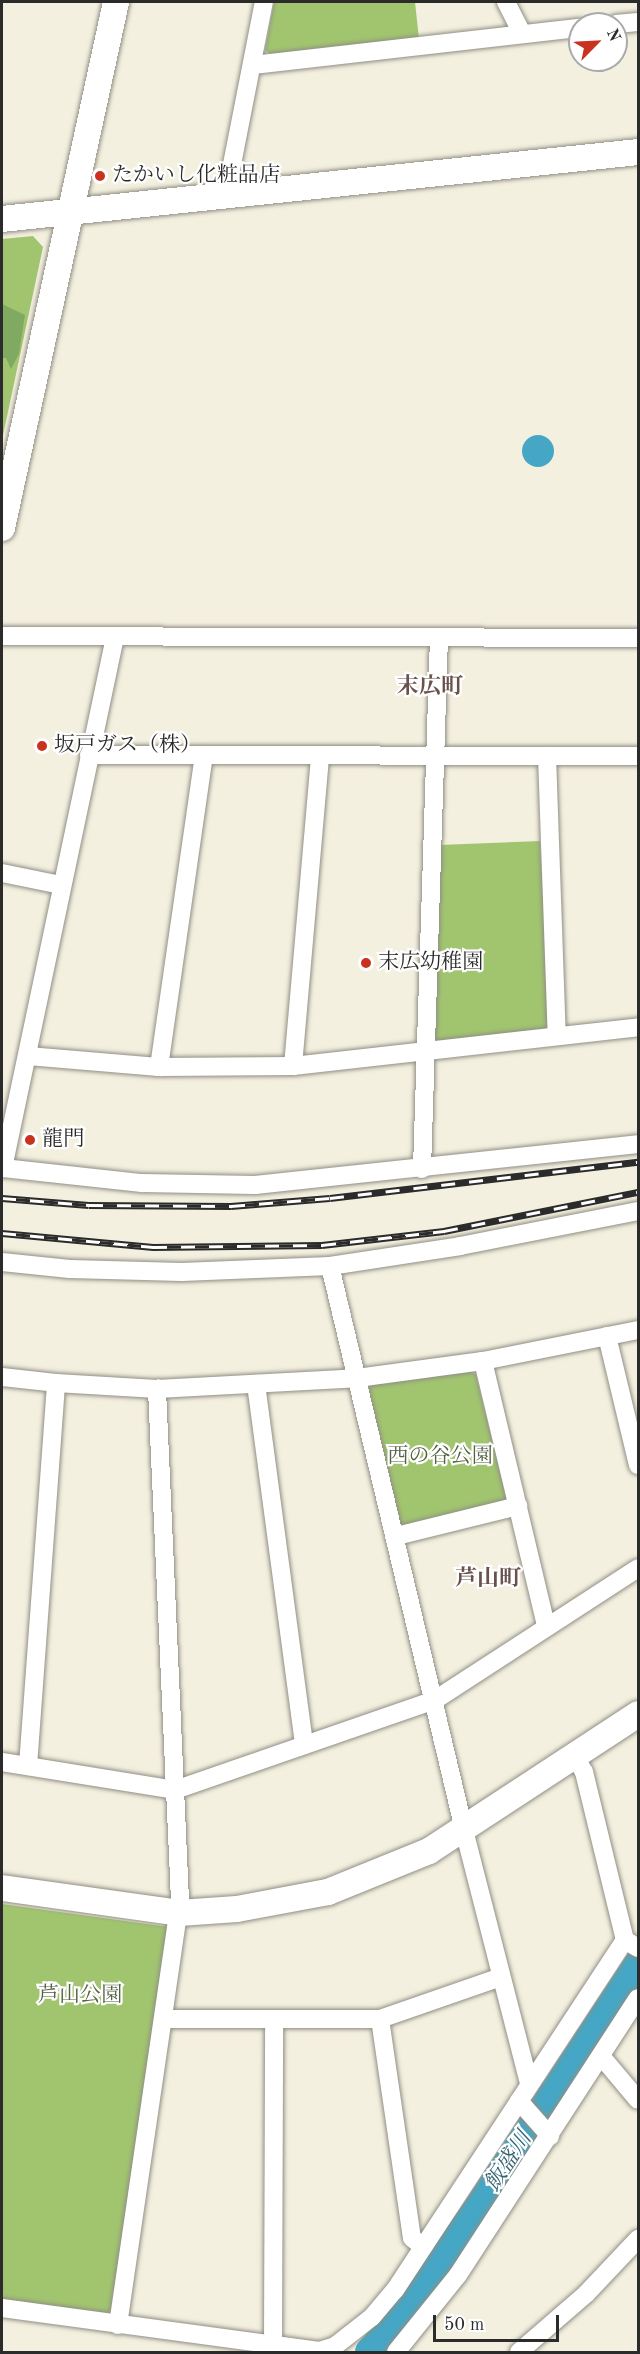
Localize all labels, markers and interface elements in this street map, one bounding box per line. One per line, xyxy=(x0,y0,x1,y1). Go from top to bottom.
north arrow xyxy=(568,12,628,72)
text: N xyxy=(603,27,622,44)
place label: たかいし化粧品店 xyxy=(112,163,280,189)
marker: たかいし化粧品店 xyxy=(93,169,107,183)
district label: 末広町 xyxy=(397,675,463,701)
place label: 坂戸ガス（株） xyxy=(54,733,201,759)
marker: 坂戸ガス（株） xyxy=(35,739,49,753)
place label: 末広幼稚園 xyxy=(378,950,483,976)
marker: 末広幼稚園 xyxy=(359,956,373,970)
place label: 龍門 xyxy=(42,1127,84,1153)
marker: 龍門 xyxy=(23,1133,37,1147)
park label: 西の谷公園 xyxy=(388,1444,492,1470)
district label: 芦山町 xyxy=(455,1567,521,1593)
park label: 芦山公園 xyxy=(38,1983,122,2009)
water label: 飯盛川 xyxy=(480,2127,538,2197)
scale bar xyxy=(436,2303,562,2341)
text: 50 m xyxy=(444,2316,484,2334)

